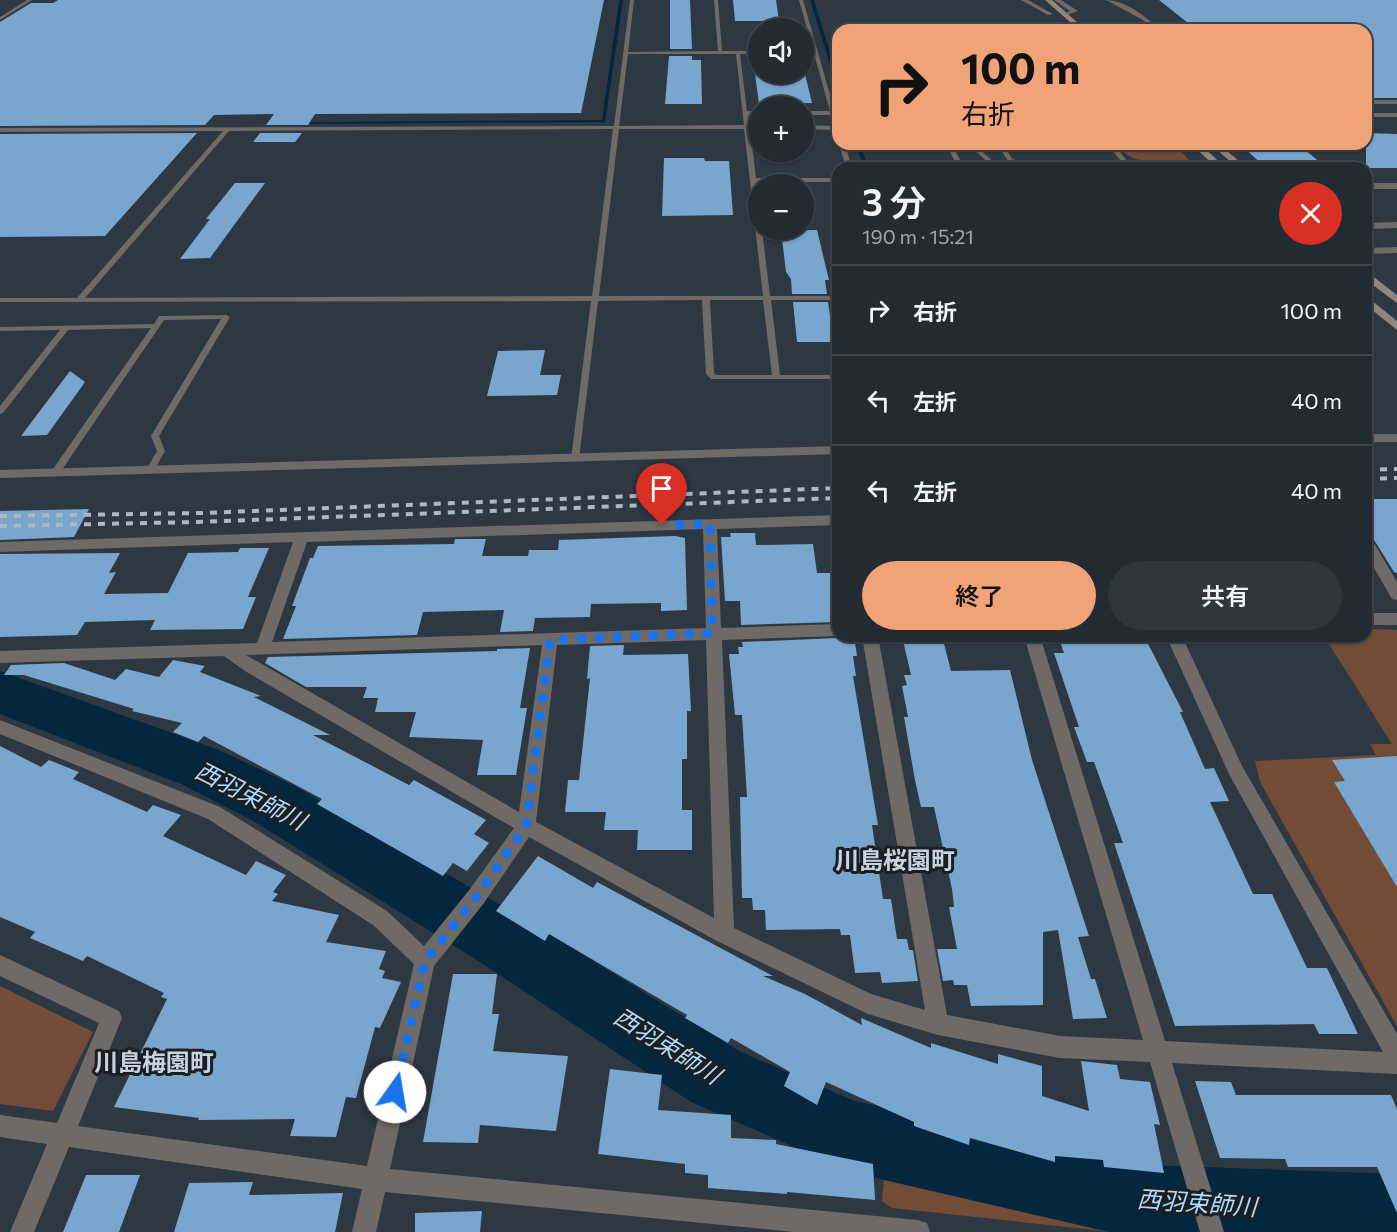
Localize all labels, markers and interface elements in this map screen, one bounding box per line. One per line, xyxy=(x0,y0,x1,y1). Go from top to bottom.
map controls xyxy=(748,18,814,240)
button: sound xyxy=(748,18,814,84)
text: 100 m xyxy=(961,41,1081,93)
icon: right xyxy=(862,48,940,126)
button: + xyxy=(748,96,814,162)
text: 右折 xyxy=(961,97,1015,130)
button: − xyxy=(748,174,814,240)
text: 3 分 xyxy=(862,179,926,223)
button: close xyxy=(1279,182,1342,245)
text: 190 m · 15:21 xyxy=(862,224,974,248)
icon: right xyxy=(862,294,895,327)
text: 100 m xyxy=(1280,297,1342,324)
text: 右折 xyxy=(913,298,957,325)
icon: left xyxy=(862,384,895,417)
text: 40 m xyxy=(1291,387,1342,414)
text: 左折 xyxy=(913,388,957,415)
pin xyxy=(636,463,687,525)
icon: arrive xyxy=(645,472,678,505)
icon: left xyxy=(862,474,895,507)
text: 40 m xyxy=(1291,477,1342,504)
text: 左折 xyxy=(913,478,957,505)
button: 終了 xyxy=(862,561,1096,630)
button: 共有 xyxy=(1108,561,1342,630)
water label: 西羽束師川 xyxy=(191,755,314,837)
district label: 川島桜園町 xyxy=(835,845,955,874)
water label: 西羽束師川 xyxy=(609,1001,729,1091)
district label: 川島梅園町 xyxy=(94,1047,214,1076)
position arrow xyxy=(363,1060,427,1124)
water label: 西羽束師川 xyxy=(1136,1183,1261,1221)

